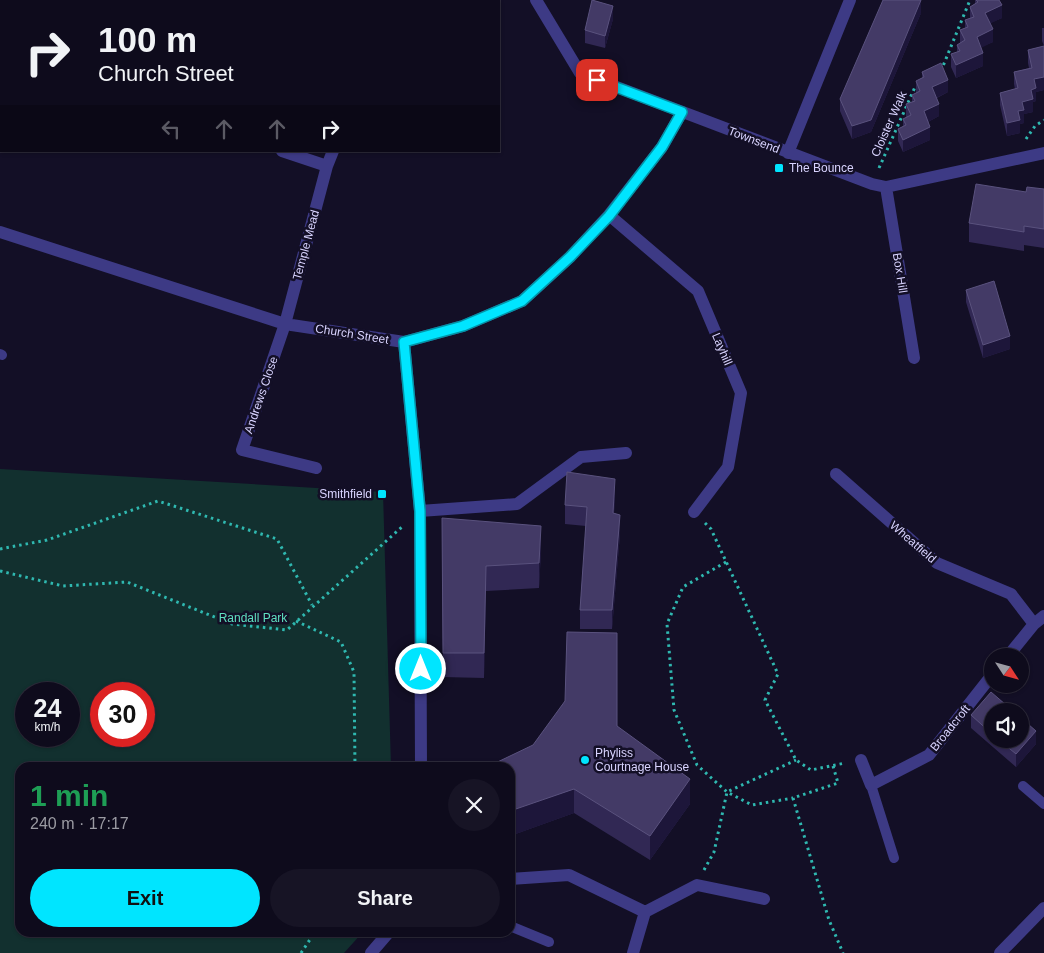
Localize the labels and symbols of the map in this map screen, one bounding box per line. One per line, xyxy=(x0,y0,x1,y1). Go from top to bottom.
pin xyxy=(576,59,618,101)
street label: Cloister Walk xyxy=(868,88,910,159)
street label: Townsend xyxy=(726,124,782,156)
place label: The Bounce xyxy=(789,161,854,175)
marker: The Bounce xyxy=(773,162,785,174)
street label: Temple Mead xyxy=(290,208,322,282)
street label: Box Hill xyxy=(890,252,910,294)
street label: Church Street xyxy=(314,321,390,347)
street label: Layhill xyxy=(709,331,735,367)
street label: Andrews Close xyxy=(241,354,281,435)
place label: Smithfield xyxy=(319,487,372,501)
marker: Smithfield xyxy=(376,488,388,500)
street label: Wheatfield xyxy=(887,518,939,566)
park label: Randall Park xyxy=(219,611,288,625)
position arrow xyxy=(394,642,446,694)
north arrow xyxy=(984,648,1029,692)
speed limit sign: 30 xyxy=(90,682,155,747)
street label: Broadcroft xyxy=(927,702,973,754)
place label: Phyliss Courtnage House xyxy=(595,746,689,774)
marker: Phyliss Courtnage House xyxy=(579,754,591,766)

